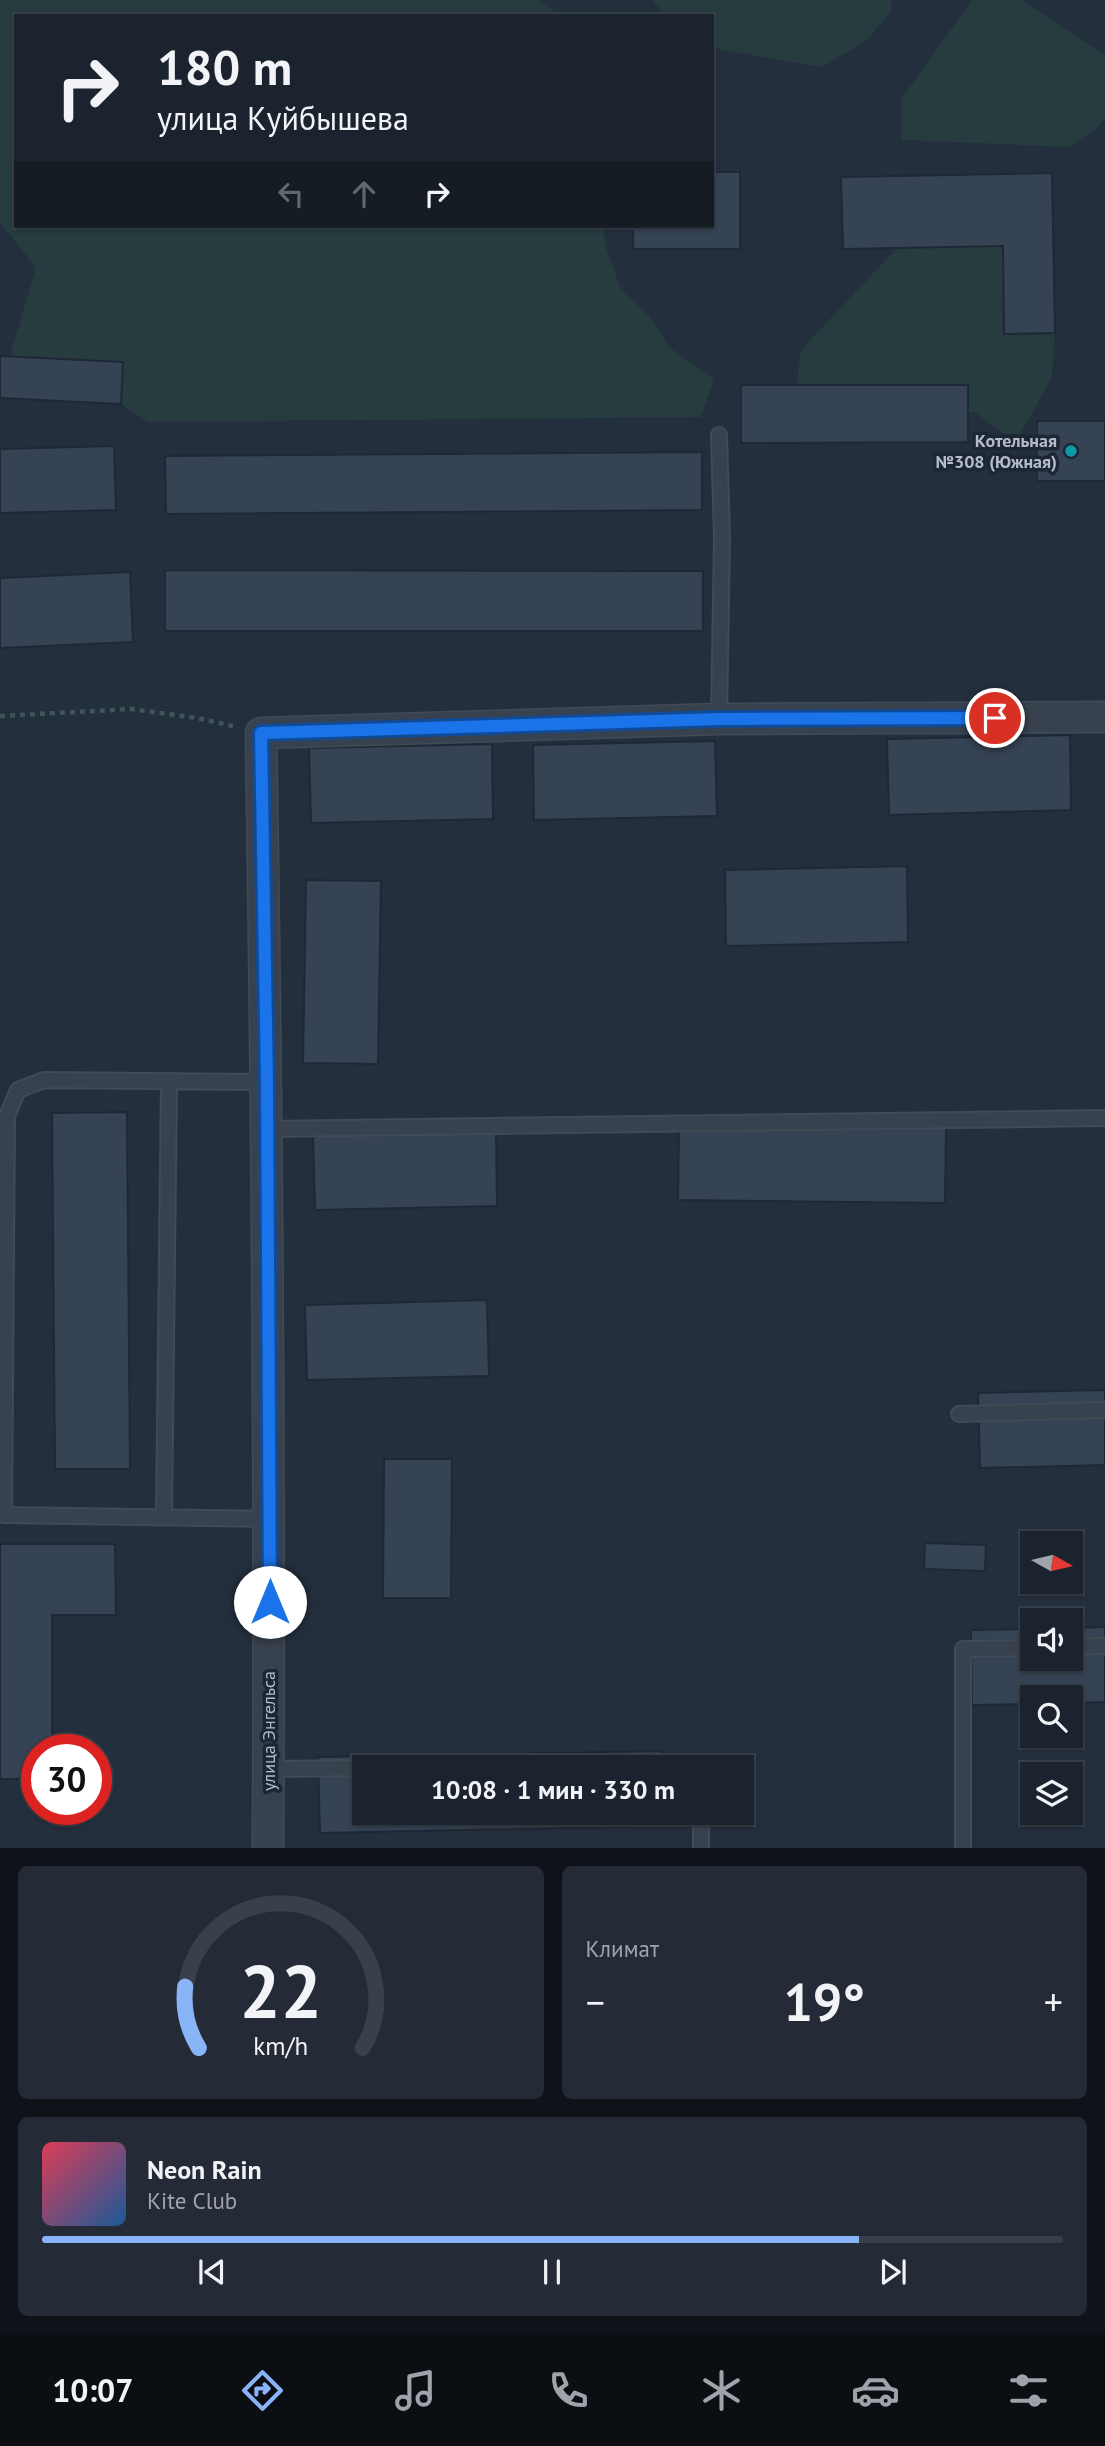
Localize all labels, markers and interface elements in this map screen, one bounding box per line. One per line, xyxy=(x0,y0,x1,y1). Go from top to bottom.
text: 180 m xyxy=(157,35,292,99)
icon: right xyxy=(42,42,133,133)
text: улица Куйбышева xyxy=(157,97,409,139)
icon: left xyxy=(272,175,310,213)
icon: ahead xyxy=(345,175,383,213)
icon: right xyxy=(418,175,456,213)
place label: Котельная №308 (Южная) xyxy=(935,429,1057,473)
marker: Котельная №308 (Южная) xyxy=(1063,443,1079,459)
pin xyxy=(965,688,1025,748)
icon: arrive xyxy=(976,699,1014,737)
north arrow xyxy=(1020,1531,1083,1594)
map controls xyxy=(1020,1531,1083,1825)
position arrow xyxy=(233,1565,307,1639)
button: sound xyxy=(1020,1608,1083,1671)
street label: улица Энгельса xyxy=(257,1671,280,1791)
button: search xyxy=(1020,1685,1083,1748)
speed limit sign: 30 xyxy=(21,1734,112,1825)
button: layers xyxy=(1020,1762,1083,1825)
text: 10:08 · 1 мин · 330 m xyxy=(431,1773,675,1806)
text: Климат xyxy=(586,1934,659,1963)
text: 22 xyxy=(239,1945,322,2039)
text: 19° xyxy=(783,1968,865,2035)
text: − xyxy=(586,1977,605,2026)
text: + xyxy=(1044,1977,1063,2026)
text: km/h xyxy=(253,2030,308,2062)
text: Neon Rain xyxy=(147,2153,262,2186)
text: Kite Club xyxy=(147,2186,237,2215)
icon: previous xyxy=(193,2253,231,2291)
icon: pause xyxy=(533,2253,571,2291)
icon: next xyxy=(874,2253,912,2291)
icon: directions xyxy=(238,2366,287,2415)
icon: music xyxy=(391,2366,440,2415)
icon: phone xyxy=(544,2366,593,2415)
icon: climate xyxy=(697,2366,746,2415)
icon: car xyxy=(851,2366,900,2415)
icon: filters xyxy=(1004,2366,1053,2415)
text: 10:07 xyxy=(52,2369,133,2411)

